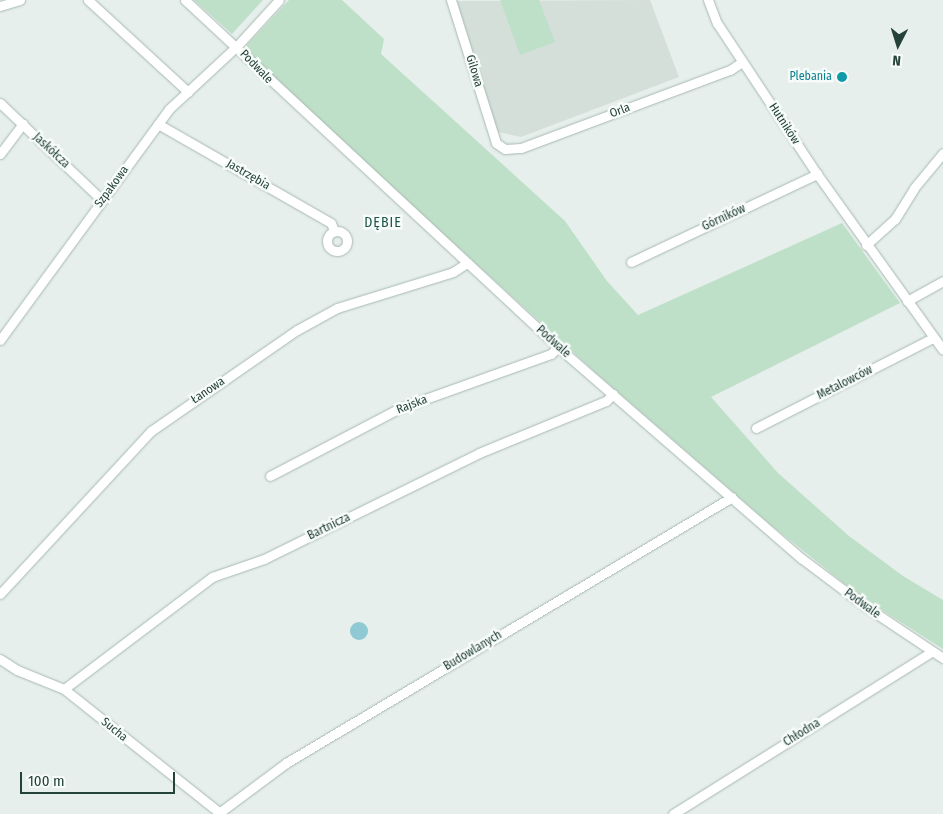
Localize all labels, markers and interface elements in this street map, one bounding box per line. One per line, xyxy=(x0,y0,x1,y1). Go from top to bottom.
north arrow xyxy=(873,20,923,70)
street label: Podwale xyxy=(237,47,275,87)
text: N xyxy=(892,52,902,69)
street label: Gilowa xyxy=(462,53,486,89)
place label: Plebania xyxy=(789,70,832,84)
marker: Plebania xyxy=(836,71,848,83)
street label: Orla xyxy=(608,101,632,121)
street label: Hutników xyxy=(765,101,803,147)
street label: Jaskółcza xyxy=(30,130,72,172)
street label: Jastrzębia xyxy=(224,157,272,193)
street label: Szpakowa xyxy=(92,163,132,211)
street label: Górników xyxy=(700,202,748,234)
district label: DĘBIE xyxy=(364,215,402,231)
street label: Podwale xyxy=(533,323,573,361)
street label: Metalowców xyxy=(815,363,875,403)
street label: Łanowa xyxy=(188,375,228,407)
street label: Rajska xyxy=(395,393,429,417)
street label: Bartnicza xyxy=(305,511,353,543)
street label: Podwale xyxy=(841,586,883,622)
street label: Budowlanych xyxy=(441,628,505,674)
street label: Sucha xyxy=(98,715,130,745)
street label: Chłodna xyxy=(781,716,823,750)
scale bar xyxy=(22,762,178,794)
text: 100 m xyxy=(28,772,65,790)

